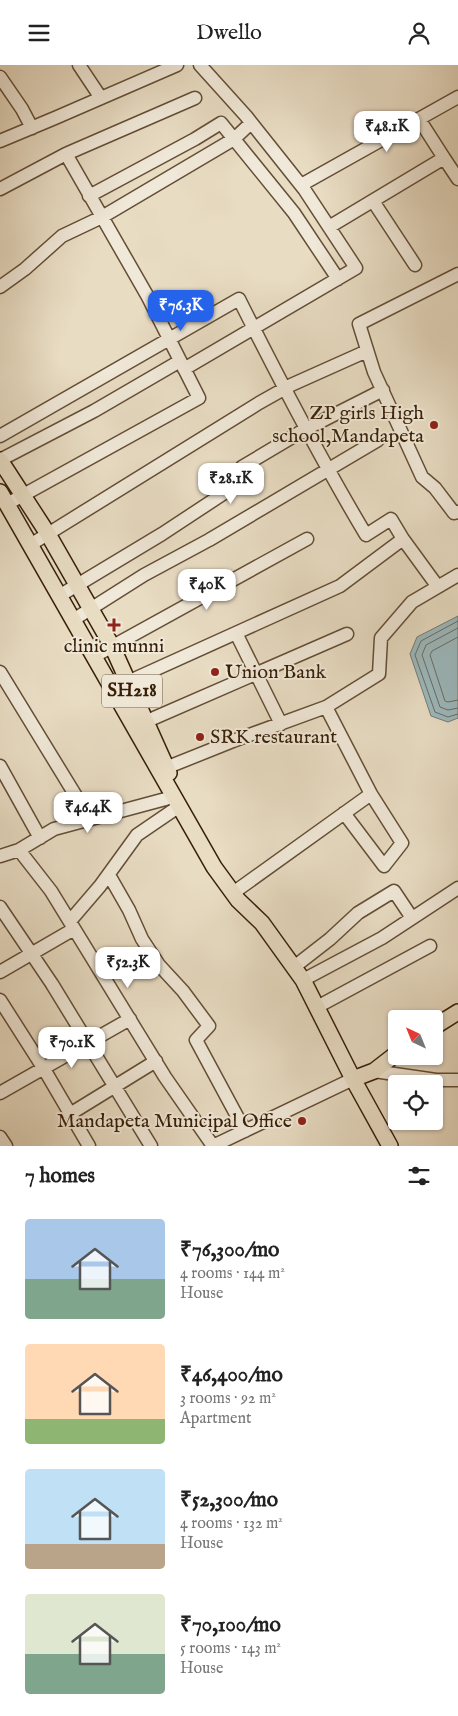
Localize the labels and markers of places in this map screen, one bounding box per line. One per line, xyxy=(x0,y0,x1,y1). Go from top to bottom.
pin: ₹48.1K xyxy=(346,111,428,153)
pin: ₹76.3K xyxy=(140,289,222,332)
place label: ZP girls High school,Mandapeta xyxy=(272,401,424,449)
marker: ZP girls High school,Mandapeta xyxy=(428,419,440,431)
pin: ₹28.1K xyxy=(190,463,272,505)
pin: ₹40K xyxy=(177,569,237,611)
marker: clinic munni xyxy=(107,618,121,632)
place label: clinic munni xyxy=(64,634,164,659)
place label: Union Bank xyxy=(225,660,327,685)
marker: Union Bank xyxy=(209,666,221,678)
place label: SRK restaurant xyxy=(210,725,337,750)
marker: SRK restaurant xyxy=(194,731,206,743)
pin: ₹46.4K xyxy=(47,791,129,834)
pin: ₹52.3K xyxy=(87,947,169,989)
pin: ₹70.1K xyxy=(31,1027,113,1069)
place label: Mandapeta Municipal Office xyxy=(57,1109,292,1134)
marker: Mandapeta Municipal Office xyxy=(296,1115,308,1127)

